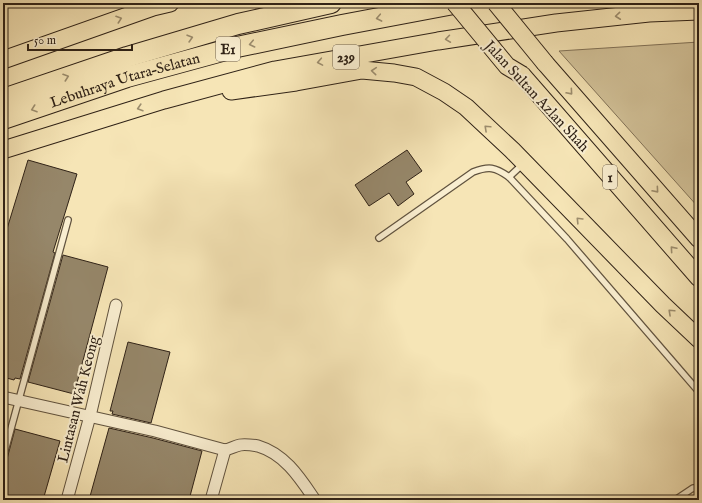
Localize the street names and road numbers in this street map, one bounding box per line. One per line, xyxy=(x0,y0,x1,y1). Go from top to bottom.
street label: Jalan Sultan Azlan Shah xyxy=(479,35,593,156)
road number: E1 xyxy=(216,37,240,61)
road number: 239 xyxy=(333,45,359,69)
street label: Lebuhraya Utara–Selatan xyxy=(47,49,202,112)
road number: 1 xyxy=(603,165,617,189)
street label: Lintasan Wah Keong xyxy=(54,333,104,465)

